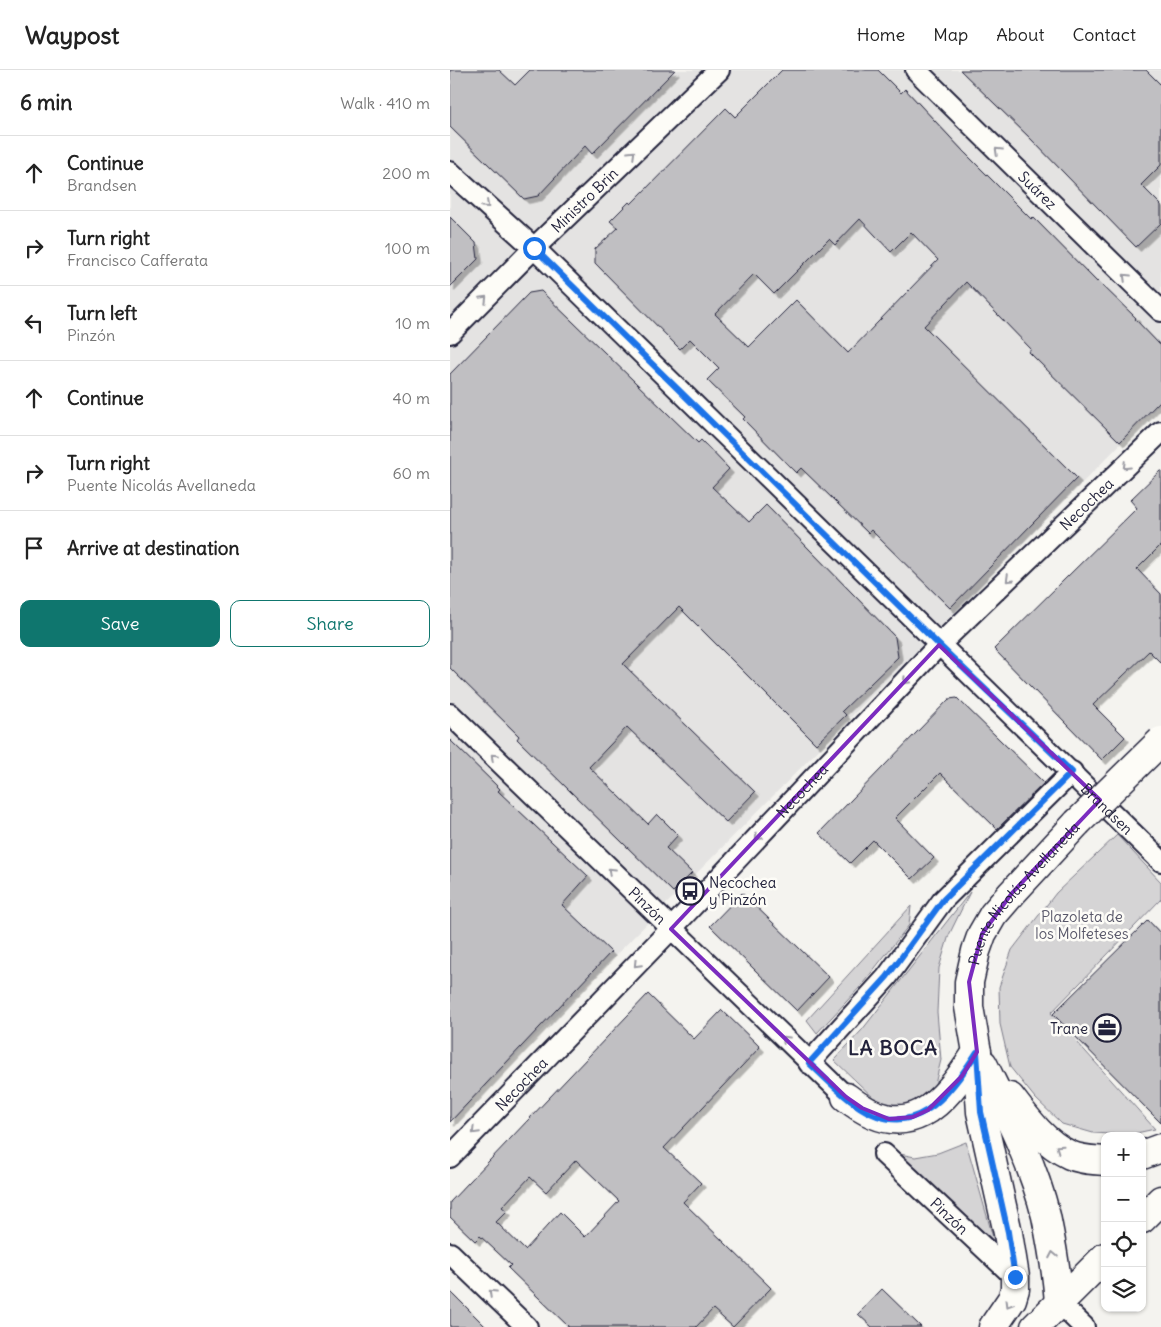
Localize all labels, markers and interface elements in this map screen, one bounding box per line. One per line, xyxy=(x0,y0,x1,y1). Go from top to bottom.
text: Waypost xyxy=(25,20,119,50)
text: Home xyxy=(857,23,905,46)
text: Map xyxy=(933,23,968,46)
text: About xyxy=(996,23,1044,46)
text: Contact xyxy=(1072,23,1136,46)
text: 6 min xyxy=(20,89,72,116)
text: Walk · 410 m xyxy=(340,93,430,113)
one-way arrow xyxy=(995,148,1004,157)
text: Continue xyxy=(67,151,144,175)
one-way arrow xyxy=(627,151,636,160)
icon: ahead xyxy=(20,159,48,187)
text: 200 m xyxy=(382,163,430,183)
street label: Ministro Brin xyxy=(547,163,622,236)
street label: Suárez xyxy=(1015,167,1061,213)
text: Brandsen xyxy=(67,175,137,195)
one-way arrow xyxy=(481,199,490,208)
text: Turn right xyxy=(67,226,150,250)
icon: right xyxy=(20,234,48,262)
route start xyxy=(523,237,546,260)
text: 100 m xyxy=(385,238,430,258)
text: Francisco Cafferata xyxy=(67,250,208,270)
one-way arrow xyxy=(1123,274,1132,283)
one-way arrow xyxy=(478,295,487,304)
text: Turn left xyxy=(67,301,137,325)
icon: left xyxy=(20,309,48,337)
text: 10 m xyxy=(395,313,430,333)
text: Pinzón xyxy=(67,325,115,345)
icon: ahead xyxy=(20,384,48,412)
text: Continue xyxy=(67,386,144,410)
text: 40 m xyxy=(392,388,430,408)
text: Turn right xyxy=(67,451,150,475)
icon: right xyxy=(20,459,48,487)
one-way arrow xyxy=(1122,460,1131,469)
text: 60 m xyxy=(392,463,430,483)
street label: Necochea xyxy=(1055,473,1117,534)
text: Puente Nicolás Avellaneda xyxy=(67,475,256,495)
icon: arrive xyxy=(20,534,48,562)
text: Arrive at destination xyxy=(67,536,240,560)
one-way arrow xyxy=(1005,573,1014,582)
button: Save xyxy=(20,600,220,647)
button: Share xyxy=(230,600,430,647)
one-way arrow xyxy=(903,675,912,684)
one-way arrow xyxy=(491,754,500,763)
street label: Necochea xyxy=(772,759,832,821)
street label: Brandsen xyxy=(1077,779,1138,838)
street label: Puente Nicolás Avellaneda xyxy=(964,817,1083,967)
one-way arrow xyxy=(755,831,764,840)
one-way arrow xyxy=(607,868,616,877)
place label: Necochea y Pinzón xyxy=(709,873,777,909)
bus stop icon: Necochea y Pinzón xyxy=(675,876,705,906)
street label: Pinzón xyxy=(625,883,671,928)
park label: Plazoleta de los Molfeteses xyxy=(1035,907,1129,943)
one-way arrow xyxy=(634,958,643,967)
office icon: Trane xyxy=(1092,1013,1122,1043)
place label: Trane xyxy=(1050,1019,1088,1038)
district label: LA BOCA xyxy=(848,1035,938,1060)
one-way arrow xyxy=(781,1036,790,1045)
street label: Necochea xyxy=(491,1053,552,1115)
one-way arrow xyxy=(472,1125,481,1134)
map controls xyxy=(1101,1132,1146,1312)
button: + xyxy=(1101,1132,1146,1177)
one-way arrow xyxy=(1055,1144,1064,1154)
button: − xyxy=(1101,1177,1146,1222)
street label: Pinzón xyxy=(927,1193,973,1238)
button: locate xyxy=(1101,1222,1146,1267)
one-way arrow xyxy=(1048,1250,1059,1259)
route end xyxy=(1004,1266,1027,1289)
button: layers xyxy=(1101,1267,1146,1312)
one-way arrow xyxy=(489,1290,498,1299)
one-way arrow xyxy=(1005,1298,1015,1307)

